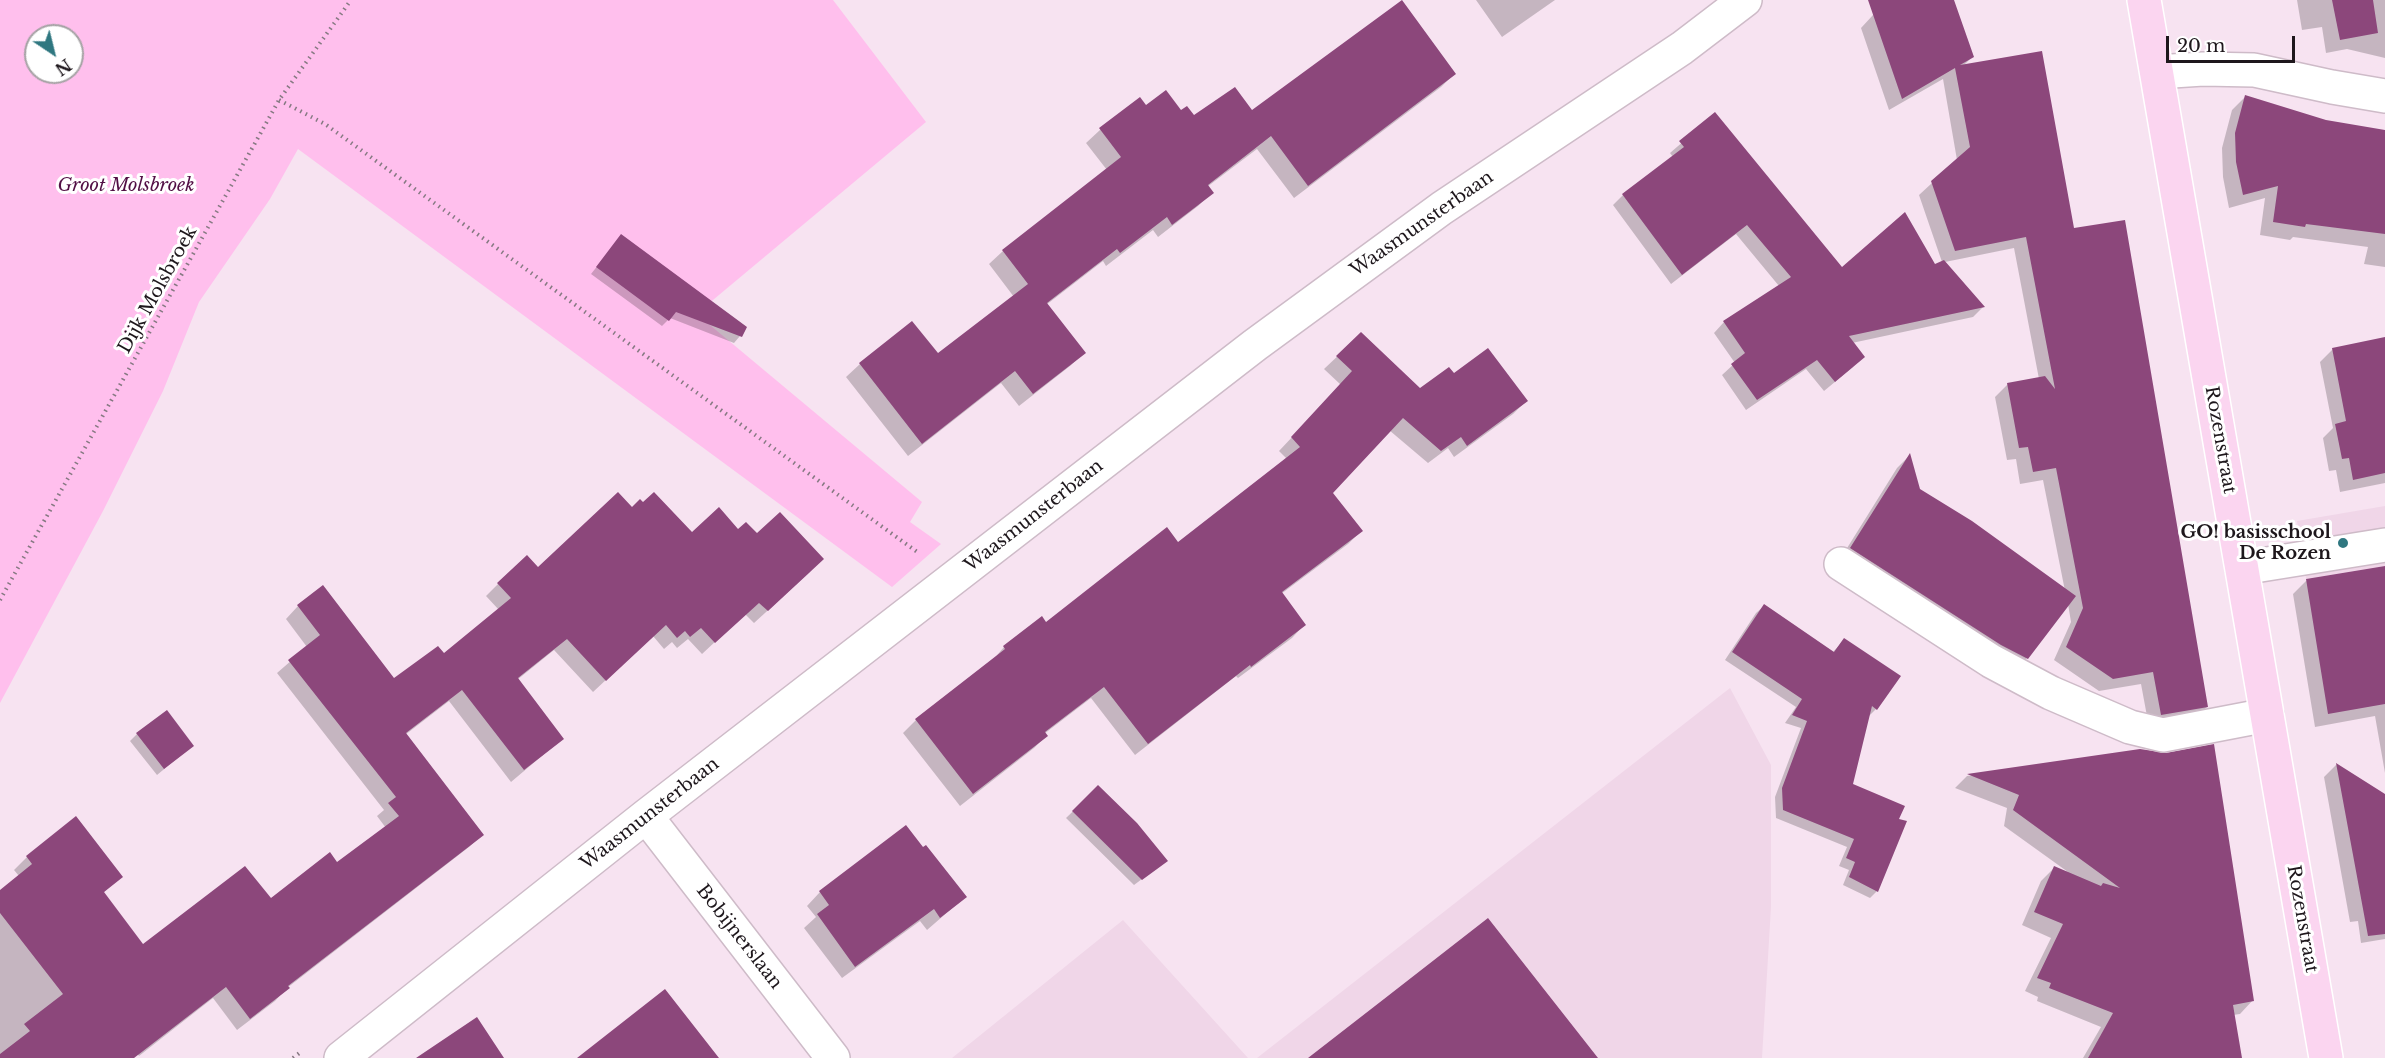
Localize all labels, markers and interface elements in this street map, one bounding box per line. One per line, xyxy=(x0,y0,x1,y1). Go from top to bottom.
north arrow xyxy=(24,24,84,84)
scale bar xyxy=(2169,24,2298,62)
text: 20 m xyxy=(2177,35,2225,57)
text: N xyxy=(51,55,75,80)
street label: Waasmunsterbaan xyxy=(1346,167,1498,281)
park label: Groot Molsbroek xyxy=(57,175,195,197)
street label: Dijk Molsbroek xyxy=(114,223,202,357)
street label: Rozenstraat xyxy=(2200,385,2240,495)
street label: Waasmunsterbaan xyxy=(961,455,1107,577)
place label: GO! basisschool De Rozen xyxy=(2181,522,2331,564)
marker: GO! basisschool De Rozen xyxy=(2336,536,2350,550)
street label: Waasmunsterbaan xyxy=(577,753,723,875)
street label: Rozenstraat xyxy=(2282,864,2322,974)
street label: Bobijnerslaan xyxy=(692,880,786,994)

